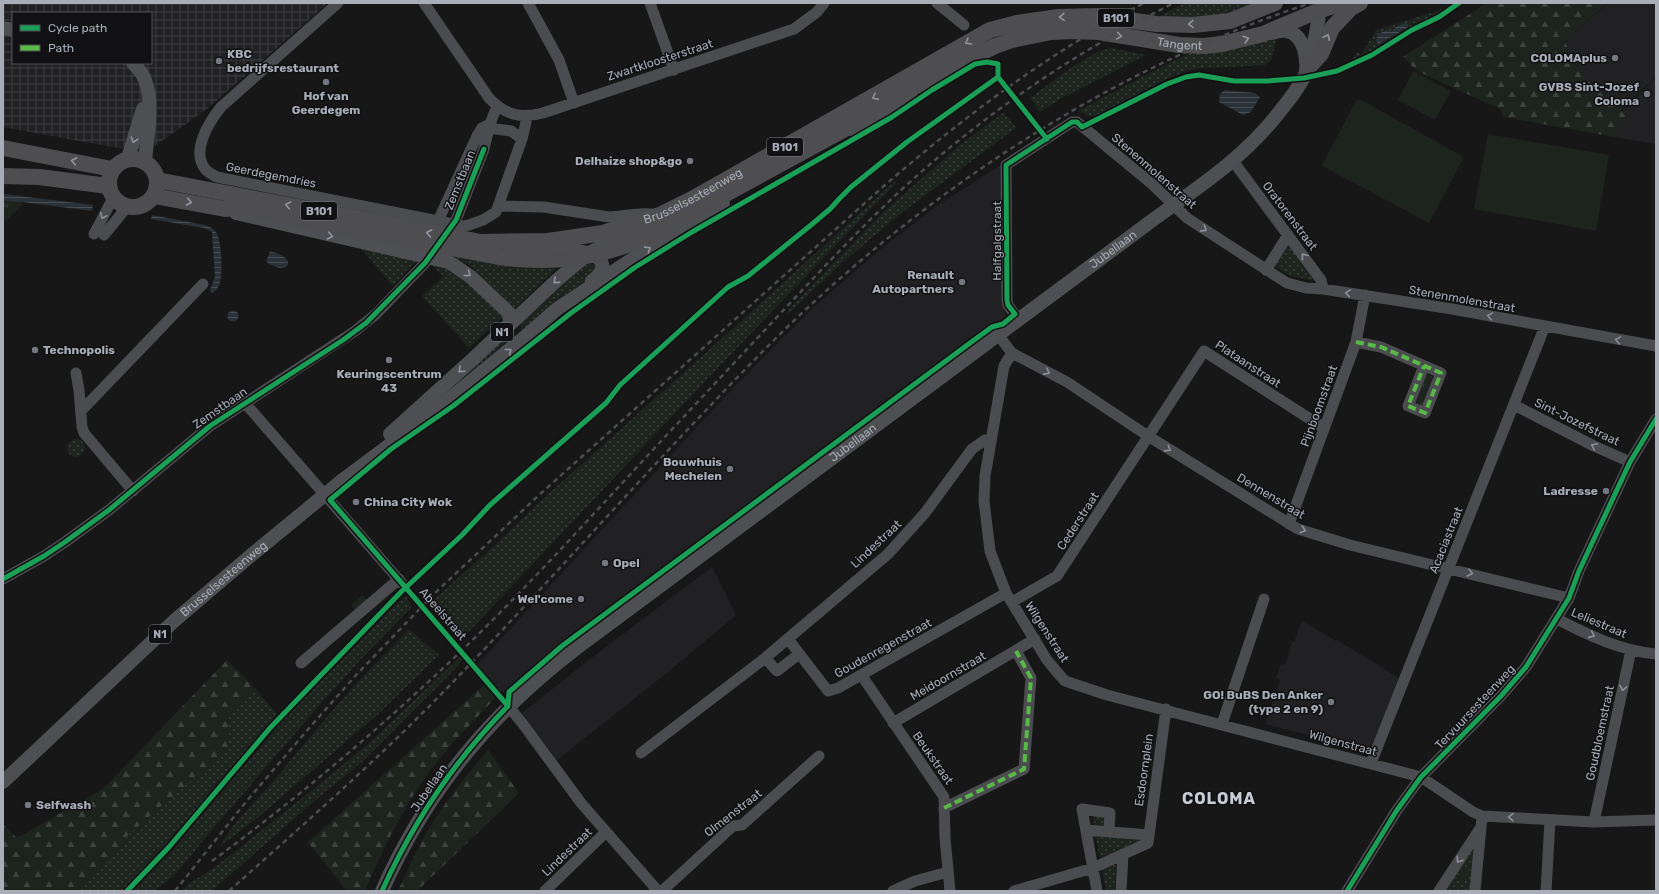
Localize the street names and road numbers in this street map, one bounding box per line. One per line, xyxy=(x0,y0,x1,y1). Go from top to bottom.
road number: B101 xyxy=(1098,9,1134,27)
street label: Tangent xyxy=(1156,35,1203,53)
street label: Zwartkloosterstraat xyxy=(605,36,715,84)
street label: Stenenmolenstraat xyxy=(1109,130,1199,212)
road number: B101 xyxy=(767,138,803,156)
street label: Zemstbaan xyxy=(442,148,478,212)
street label: Geerdegemdries xyxy=(225,159,317,191)
street label: Brusselsesteenweg xyxy=(642,165,745,227)
street label: Oratorenstraat xyxy=(1260,179,1321,253)
street label: Halfgalgstraat xyxy=(990,201,1004,281)
road number: B101 xyxy=(301,202,337,220)
street label: Jubellaan xyxy=(1087,227,1139,271)
street label: Stenenmolenstraat xyxy=(1408,283,1517,315)
road number: N1 xyxy=(491,323,513,341)
street label: Plataanstraat xyxy=(1213,338,1284,391)
street label: Pijnboomstraat xyxy=(1298,363,1340,449)
street label: Zemstbaan xyxy=(190,384,250,432)
street label: Sint-Jozefstraat xyxy=(1532,395,1622,449)
street label: Jubellaan xyxy=(827,421,879,465)
street label: Dennenstraat xyxy=(1235,470,1308,522)
street label: Cederstraat xyxy=(1054,489,1102,553)
street label: Acaciastraat xyxy=(1426,504,1466,575)
street label: Lindestraat xyxy=(848,517,904,571)
street label: Brusselsesteenweg xyxy=(177,538,270,620)
street label: Abeelstraat xyxy=(416,585,470,643)
street label: Wilgenstraat xyxy=(1022,599,1072,665)
street label: Leliestraat xyxy=(1569,605,1629,641)
street label: Goudenregenstraat xyxy=(832,615,934,681)
road number: N1 xyxy=(149,625,171,643)
street label: Meidoornstraat xyxy=(908,649,989,703)
street label: Tervuursesteenweg xyxy=(1432,662,1518,752)
street label: Goudbloemstraat xyxy=(1583,684,1617,782)
street label: Wilgenstraat xyxy=(1308,727,1379,759)
street label: Beukstraat xyxy=(910,729,956,787)
street label: Esdoornplein xyxy=(1132,733,1156,807)
street label: Jubellaan xyxy=(408,761,450,815)
street label: Olmenstraat xyxy=(702,786,765,840)
street label: Lindestraat xyxy=(539,825,595,879)

